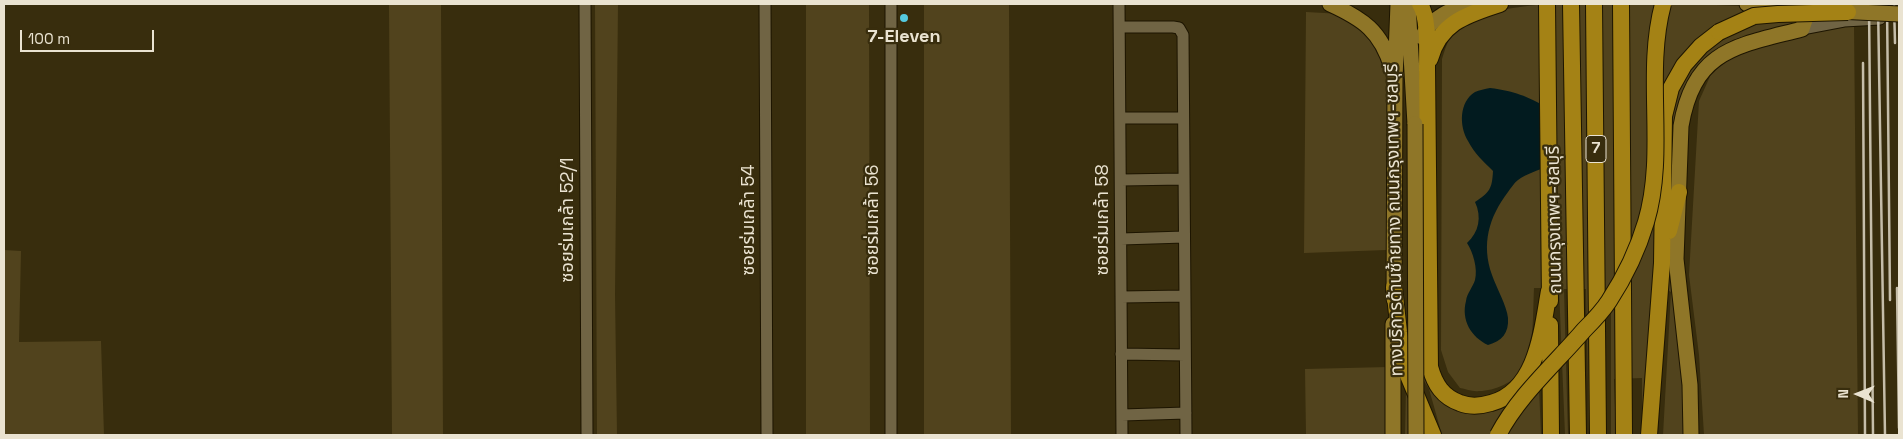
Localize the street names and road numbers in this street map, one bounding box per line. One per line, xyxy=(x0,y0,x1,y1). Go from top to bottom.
street label: ทางบริการด้านซ้ายทาง ถนนกรุงเทพฯ-ชลบุรี xyxy=(1381,63,1409,377)
road number: 7 xyxy=(1586,136,1606,162)
street label: ถนนกรุงเทพฯ-ชลบุรี xyxy=(1543,146,1567,294)
street label: ซอยร่มเกล้า 52/1 xyxy=(557,158,579,282)
street label: ซอยร่มเกล้า 54 xyxy=(738,164,760,276)
street label: ซอยร่มเกล้า 58 xyxy=(1092,164,1114,276)
street label: ซอยร่มเกล้า 56 xyxy=(862,165,884,275)

